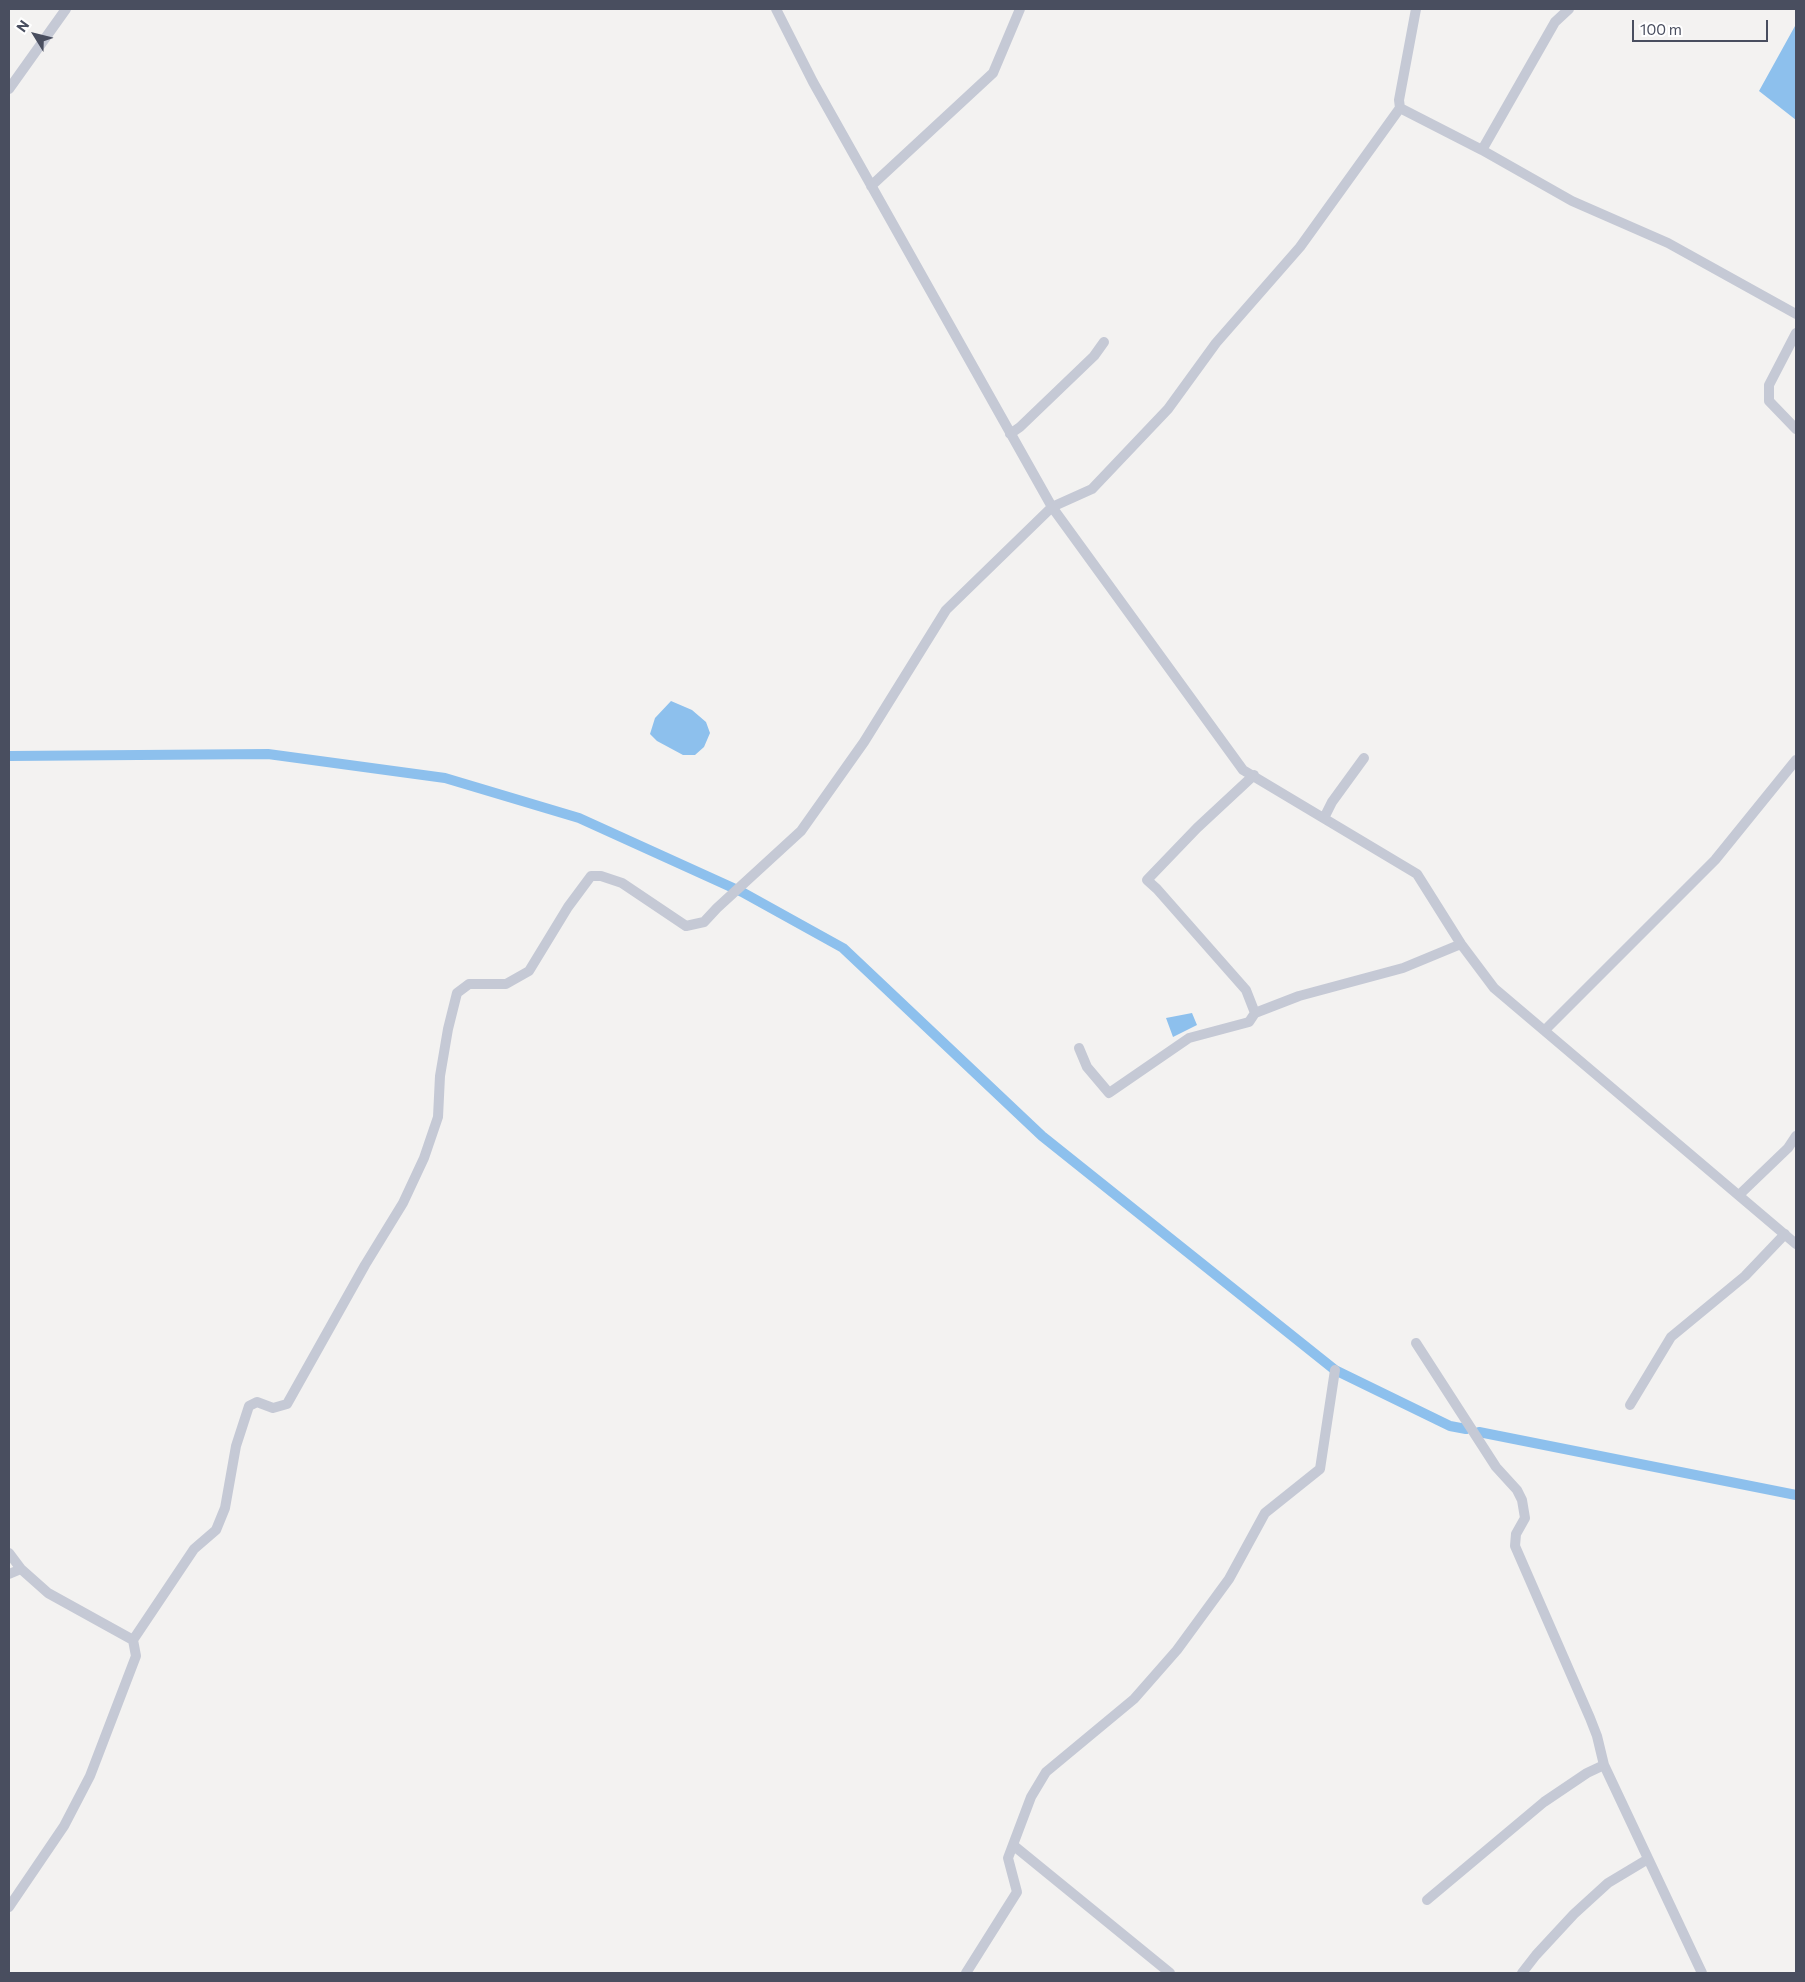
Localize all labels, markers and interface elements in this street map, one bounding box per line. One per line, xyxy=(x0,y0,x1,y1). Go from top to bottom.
north arrow xyxy=(10,10,60,60)
scale bar xyxy=(1635,10,1771,42)
text: N xyxy=(12,17,32,35)
text: 100 m xyxy=(1640,20,1682,38)

